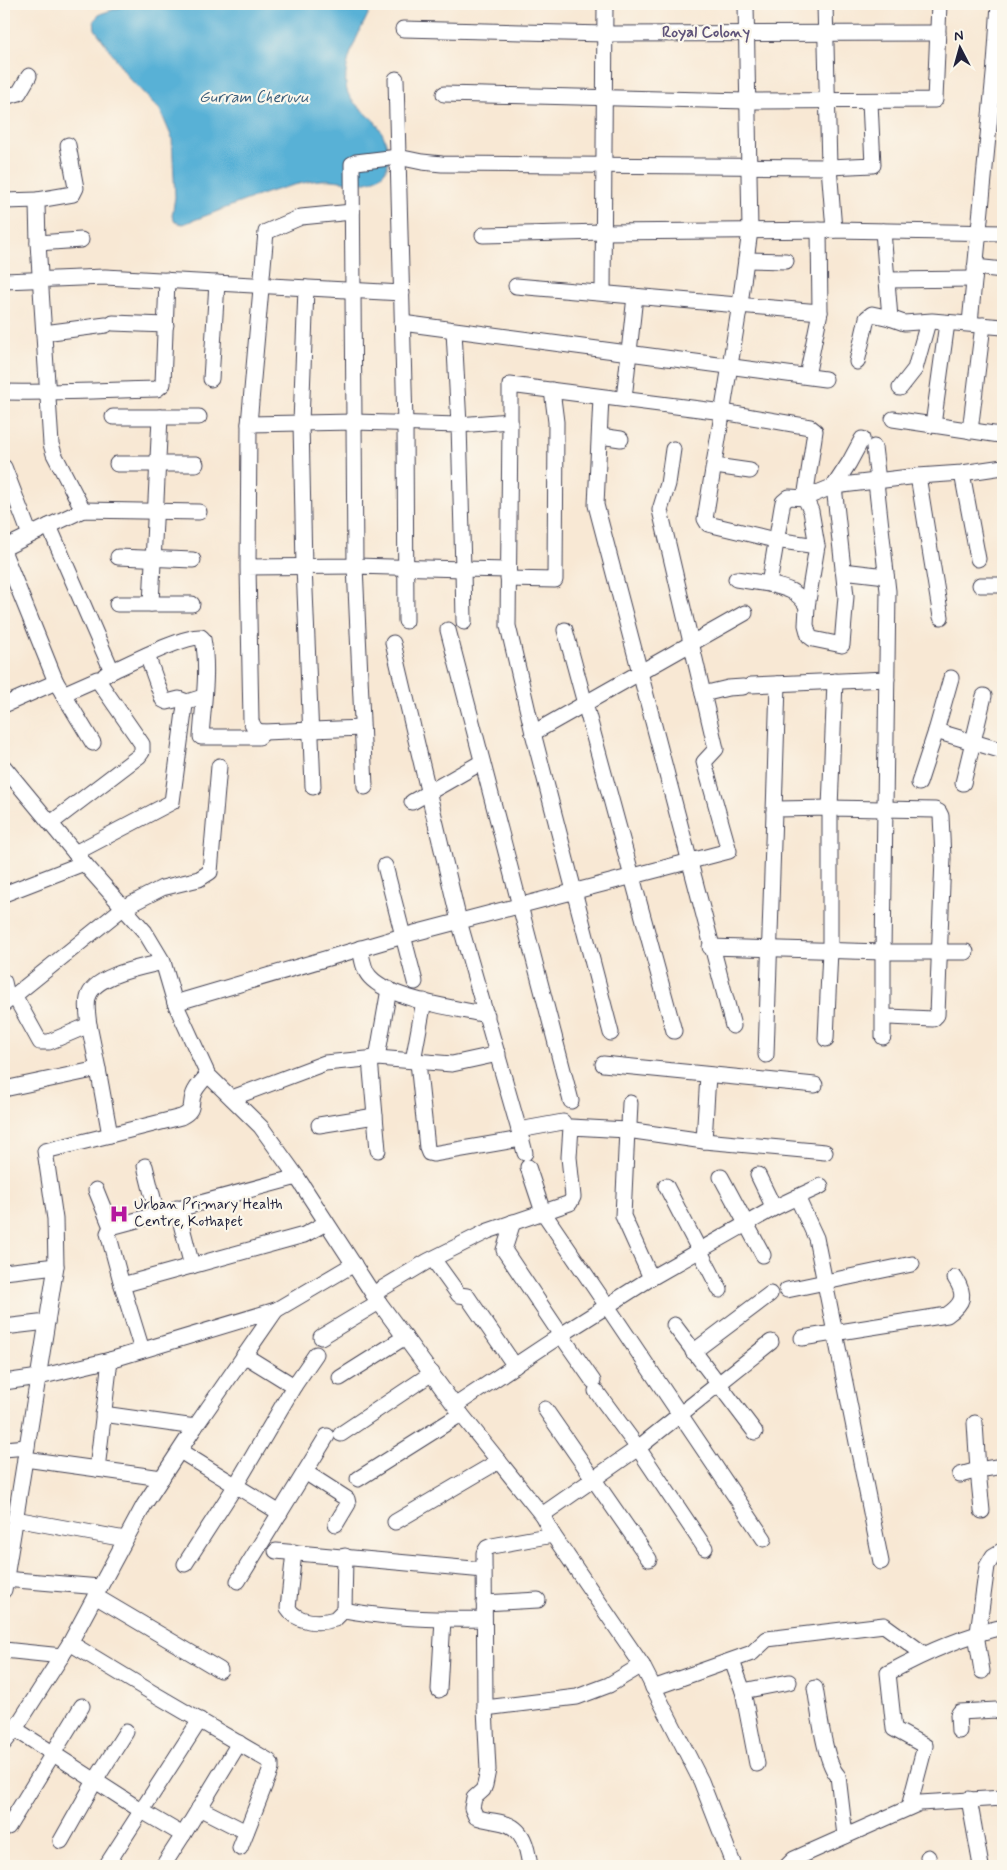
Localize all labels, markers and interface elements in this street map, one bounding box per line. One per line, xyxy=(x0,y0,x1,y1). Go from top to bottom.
district label: Royal Colony xyxy=(662,22,750,43)
north arrow xyxy=(934,22,984,72)
text: N xyxy=(953,27,964,46)
water label: Gurram Cheruvu xyxy=(199,87,309,108)
place label: Urban Primary Health Centre, Kothapet xyxy=(134,1195,283,1232)
hospital icon: Urban Primary Health Centre, Kothapet xyxy=(108,1203,130,1225)

